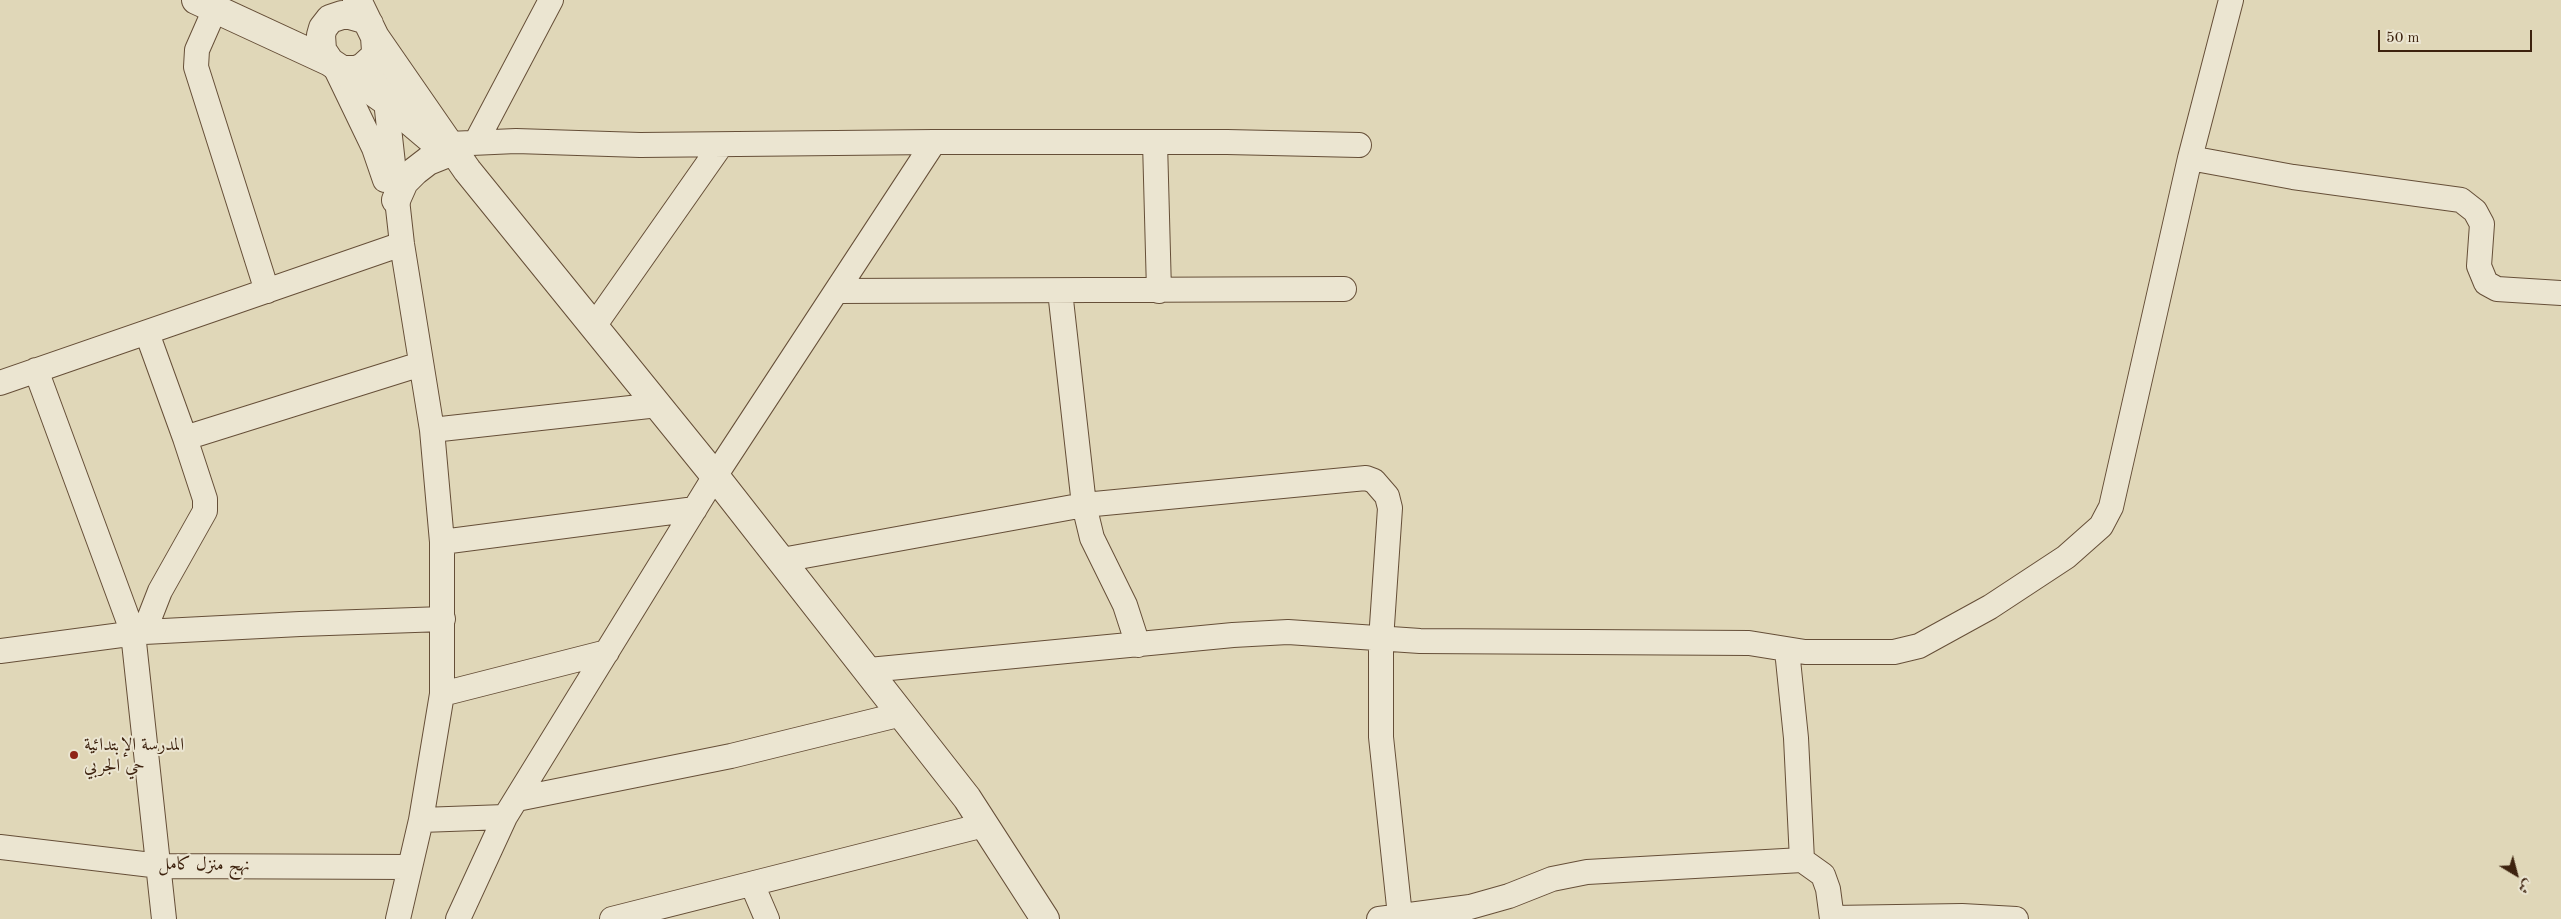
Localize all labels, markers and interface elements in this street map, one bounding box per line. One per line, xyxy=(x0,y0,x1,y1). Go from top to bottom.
scale bar xyxy=(2381,20,2535,52)
text: 50 m xyxy=(2386,31,2420,46)
place label: المدرسة الإبتدائية حي الجربي xyxy=(84,734,184,776)
marker: المدرسة الإبتدائية حي الجربي xyxy=(68,749,80,761)
north arrow xyxy=(2491,849,2541,899)
street label: نهج منزل كامل xyxy=(158,853,250,877)
text: ش xyxy=(2515,876,2535,896)

